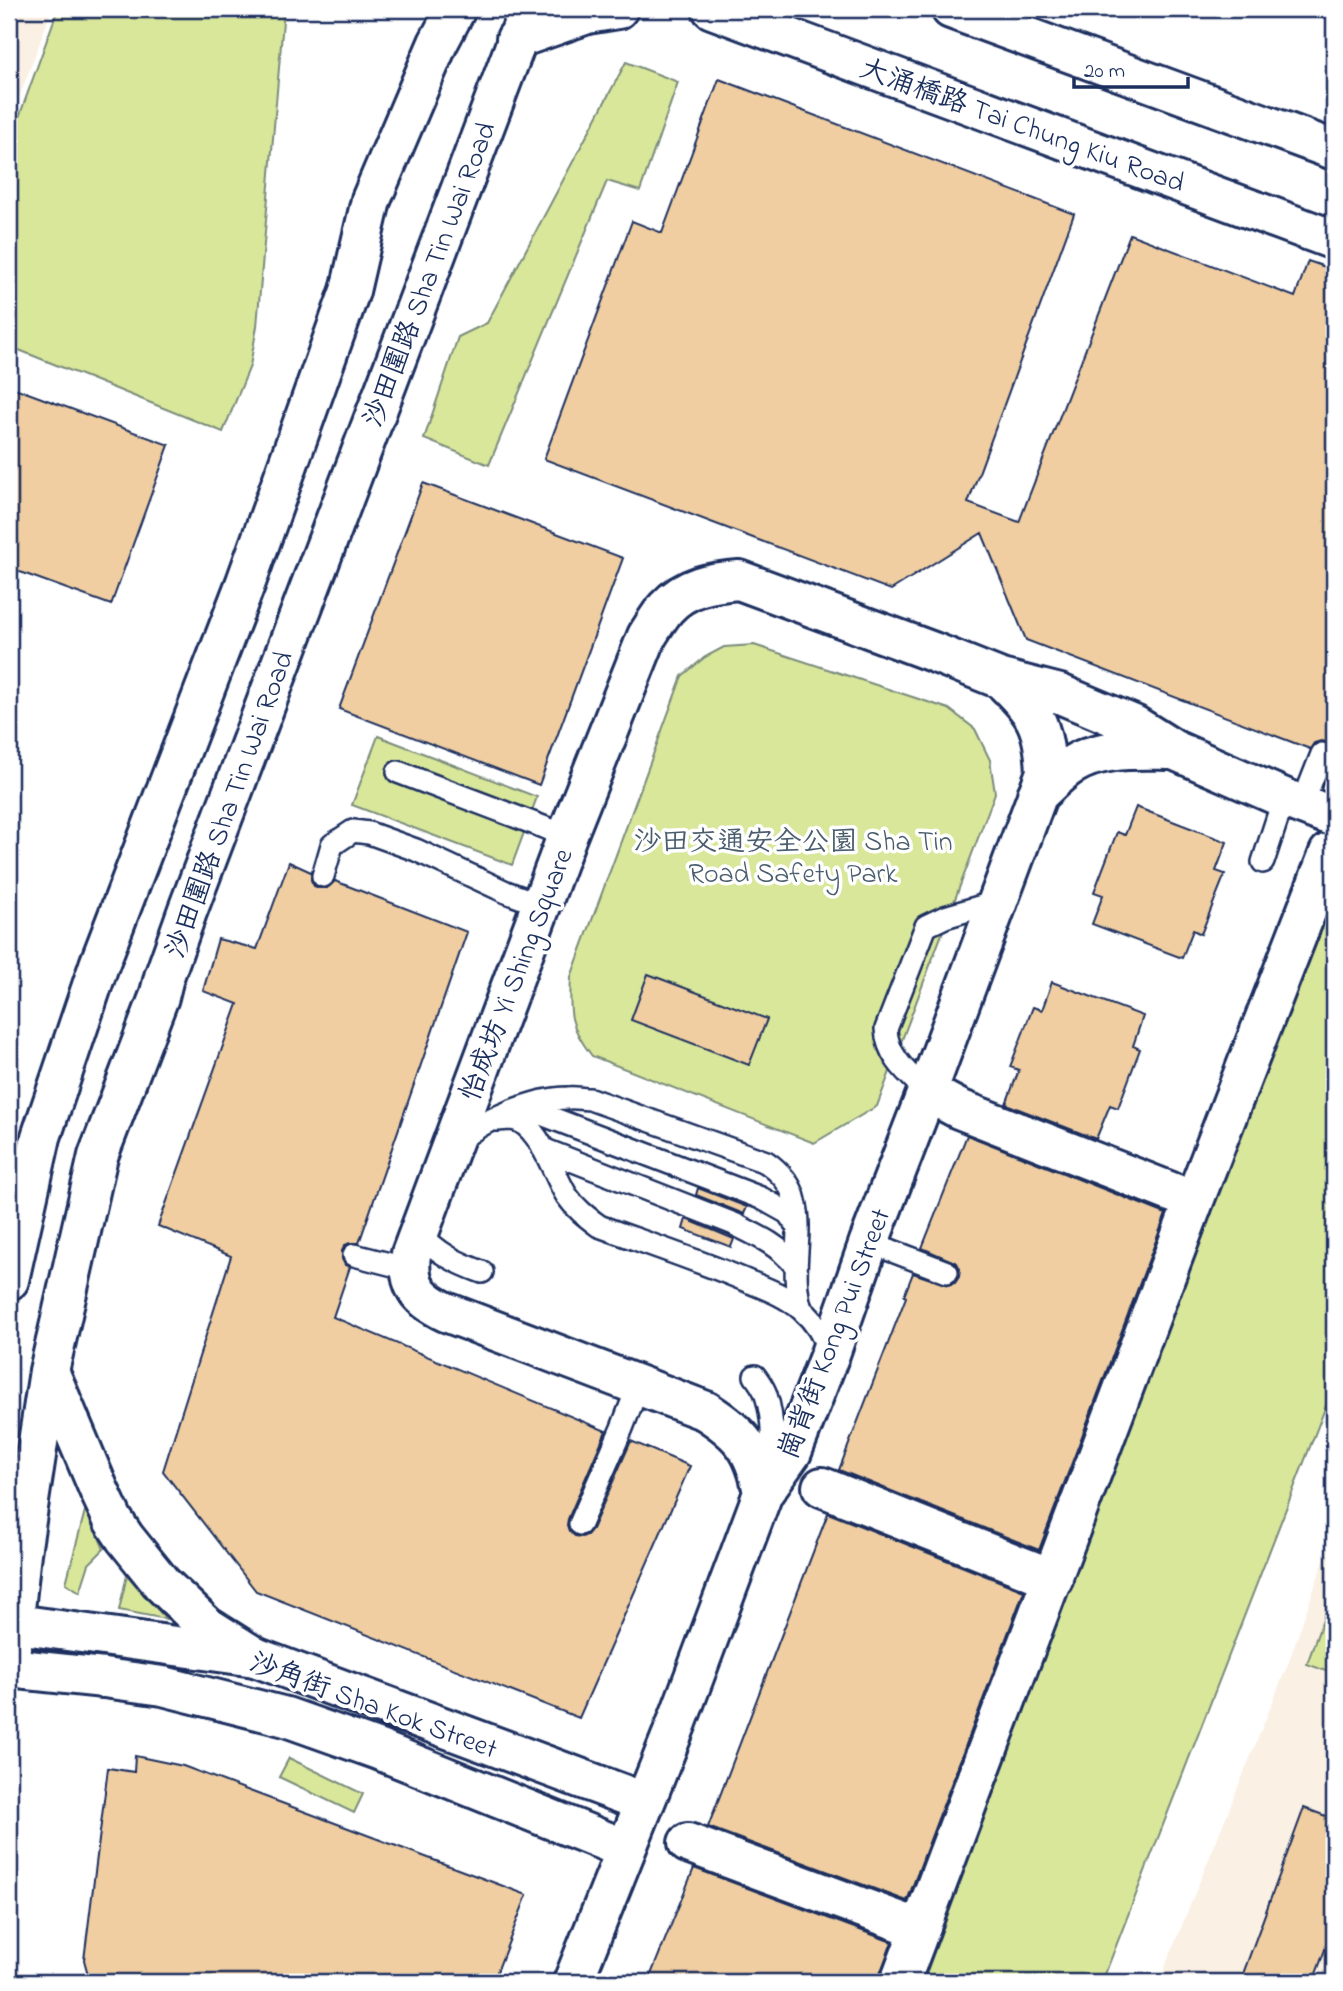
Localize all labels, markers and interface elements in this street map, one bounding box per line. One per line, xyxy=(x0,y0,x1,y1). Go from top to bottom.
scale bar xyxy=(1074,46,1187,90)
street label: 大涌橋路 Tai Chung Kiu Road xyxy=(854,49,1190,205)
text: 20 m xyxy=(1084,57,1125,87)
street label: 沙田圍路 Sha Tin Wai Road xyxy=(354,116,509,434)
street label: 沙田圍路 Sha Tin Wai Road xyxy=(157,646,306,964)
park label: 沙田交通安全公園 Sha Tin Road Safety Park xyxy=(633,823,953,896)
street label: 怡成坊 Yi Shing Square xyxy=(451,843,586,1107)
street label: 崗背街 Kong Pui Street xyxy=(770,1203,903,1466)
street label: 沙角街 Sha Kok Street xyxy=(243,1643,503,1771)

